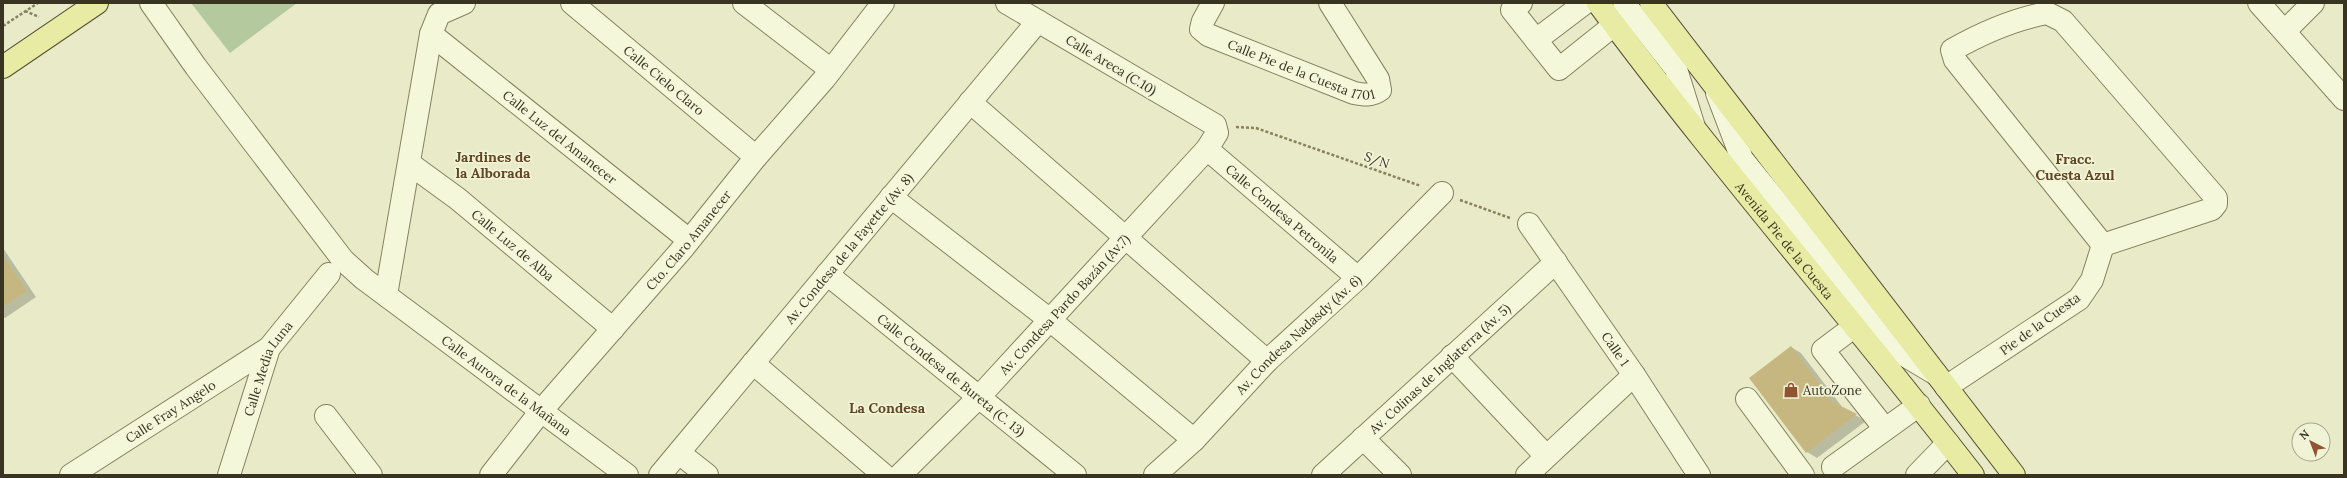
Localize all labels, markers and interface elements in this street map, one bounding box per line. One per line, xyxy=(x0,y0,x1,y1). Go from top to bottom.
street label: Calle Areca (C.10) xyxy=(1062,31,1160,99)
street label: Calle Pie de la Cuesta 1701 xyxy=(1225,35,1377,103)
street label: Calle Cielo Claro xyxy=(620,41,708,119)
street label: Calle Luz del Amanecer xyxy=(499,86,621,188)
district label: Jardines de la Alborada xyxy=(455,148,531,182)
street label: S/N xyxy=(1362,148,1392,172)
district label: Fracc. Cuesta Azul xyxy=(2035,150,2115,184)
street label: Calle Condesa Petronila xyxy=(1222,160,1343,267)
street label: Av. Condesa de la Fayette (Av. 8) xyxy=(780,169,916,328)
street label: Avenida Pie de la Cuesta xyxy=(1731,177,1838,303)
street label: Cto. Claro Amanecer xyxy=(642,186,735,294)
street label: Calle Luz de Alba xyxy=(468,205,558,285)
street label: Av. Condesa Pardo Bazán (Av.7) xyxy=(995,230,1133,379)
street label: Av. Condesa Nadasdy (Av. 6) xyxy=(1231,271,1365,399)
street label: Pie de la Cuesta xyxy=(1996,289,2084,359)
street label: Av. Colinas de Inglaterra (Av. 5) xyxy=(1365,299,1514,438)
street label: Calle Condesa de Bureta (C. 13) xyxy=(874,310,1029,440)
street label: Calle Media Luna xyxy=(240,317,296,418)
street label: Calle 1 xyxy=(1598,328,1634,370)
street label: Calle Aurora de la Mañana xyxy=(438,331,575,439)
street label: Calle Fray Angelo xyxy=(122,376,219,447)
shop icon: AutoZone xyxy=(1782,381,1800,399)
place label: AutoZone xyxy=(1802,382,1862,399)
district label: La Condesa xyxy=(849,399,926,417)
north arrow xyxy=(2291,422,2331,462)
text: N xyxy=(2296,426,2313,443)

